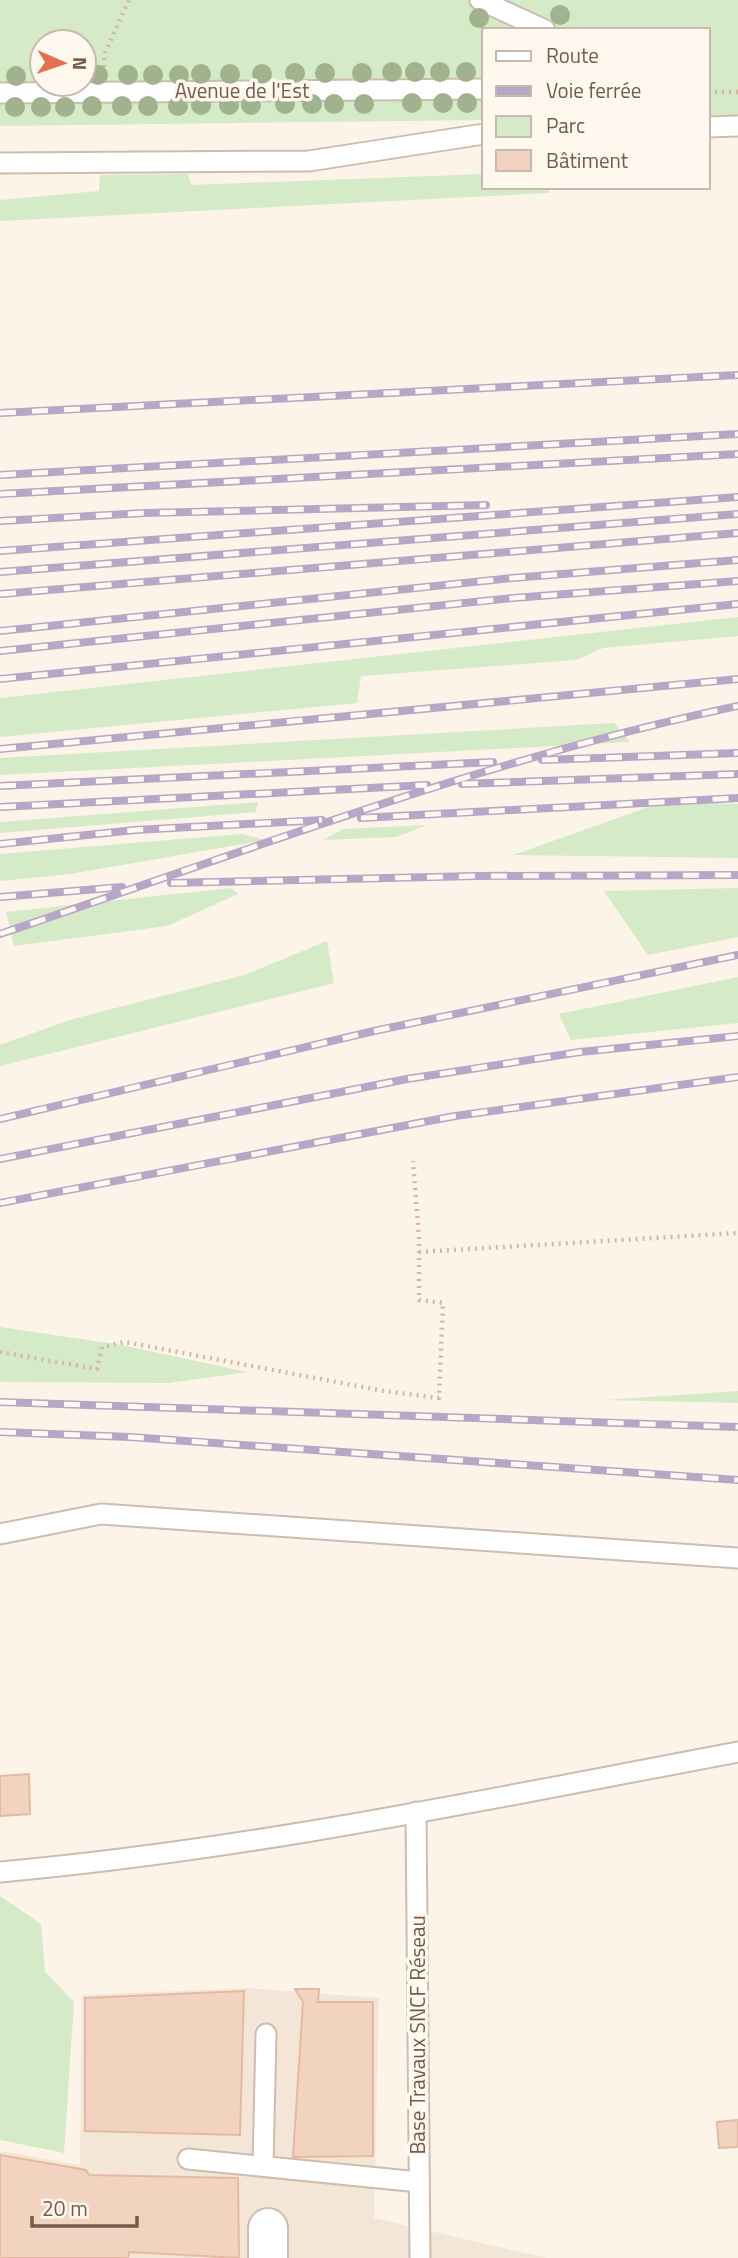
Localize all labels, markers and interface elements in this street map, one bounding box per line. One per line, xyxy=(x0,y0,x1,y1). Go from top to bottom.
north arrow xyxy=(28,28,98,98)
legend xyxy=(482,28,710,189)
text: Route xyxy=(546,39,599,71)
text: N xyxy=(66,57,95,71)
street label: Avenue de l'Est xyxy=(175,74,310,106)
text: Voie ferrée xyxy=(546,74,641,106)
text: Parc xyxy=(546,109,585,141)
text: Bâtiment xyxy=(546,144,629,176)
street label: Base Travaux SNCF Réseau xyxy=(401,1915,433,2155)
scale bar xyxy=(32,2184,136,2228)
text: 20 m xyxy=(42,2192,88,2224)

